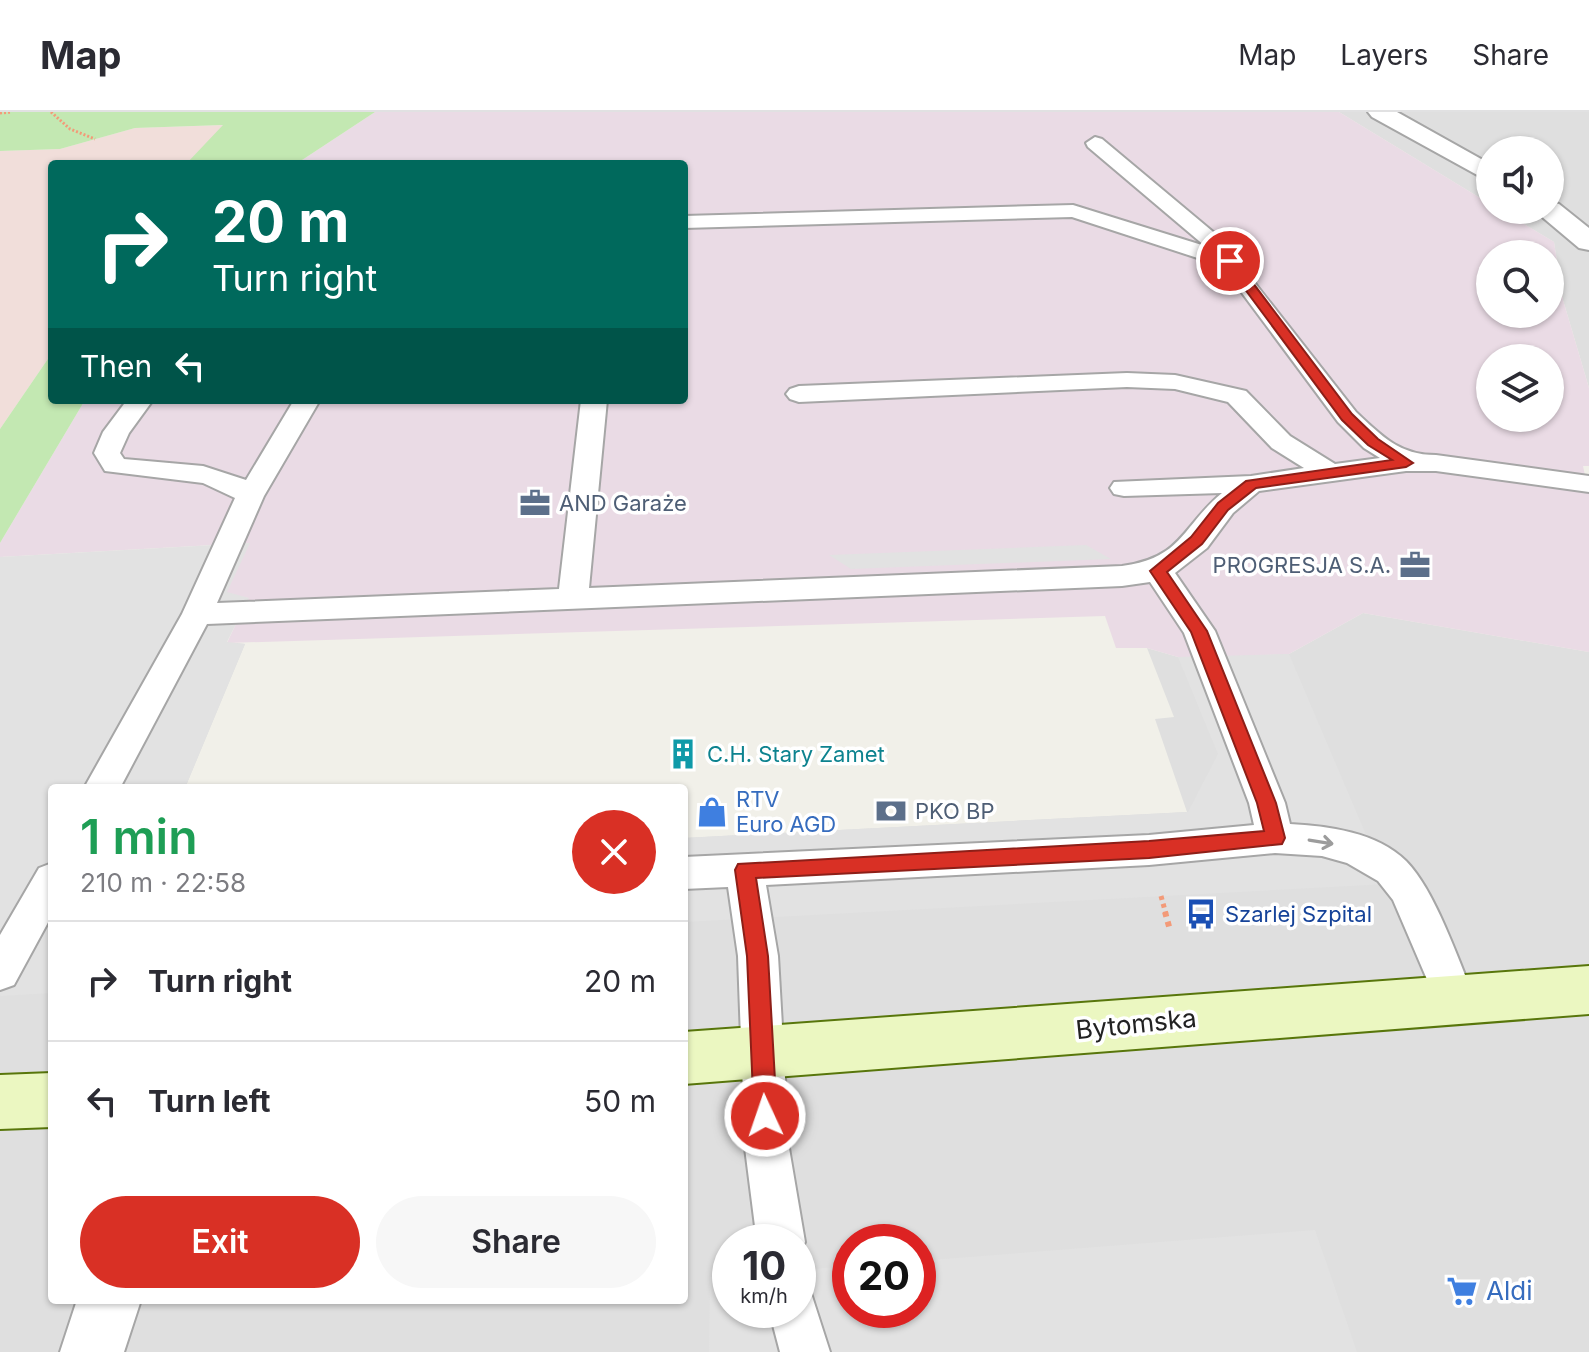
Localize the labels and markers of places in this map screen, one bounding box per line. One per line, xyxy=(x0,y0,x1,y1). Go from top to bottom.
pin xyxy=(1196,227,1264,295)
office icon: AND Garaże xyxy=(518,486,552,520)
place label: AND Garaże xyxy=(559,490,687,516)
office icon: PROGRESJA S.A. xyxy=(1398,548,1432,582)
place label: PROGRESJA S.A. xyxy=(1213,552,1391,578)
building icon: C.H. Stary Zamet xyxy=(666,737,700,771)
place label: C.H. Stary Zamet xyxy=(707,741,885,767)
place label: RTV Euro AGD xyxy=(736,786,836,837)
bank icon: PKO BP xyxy=(874,794,908,828)
shop icon: RTV Euro AGD xyxy=(695,795,729,829)
place label: PKO BP xyxy=(915,798,995,824)
bus stop icon: Szarlej Szpital xyxy=(1184,897,1218,931)
place label: Szarlej Szpital xyxy=(1225,901,1372,927)
supermarket icon: Aldi xyxy=(1445,1274,1479,1308)
place label: Aldi xyxy=(1486,1275,1532,1306)

